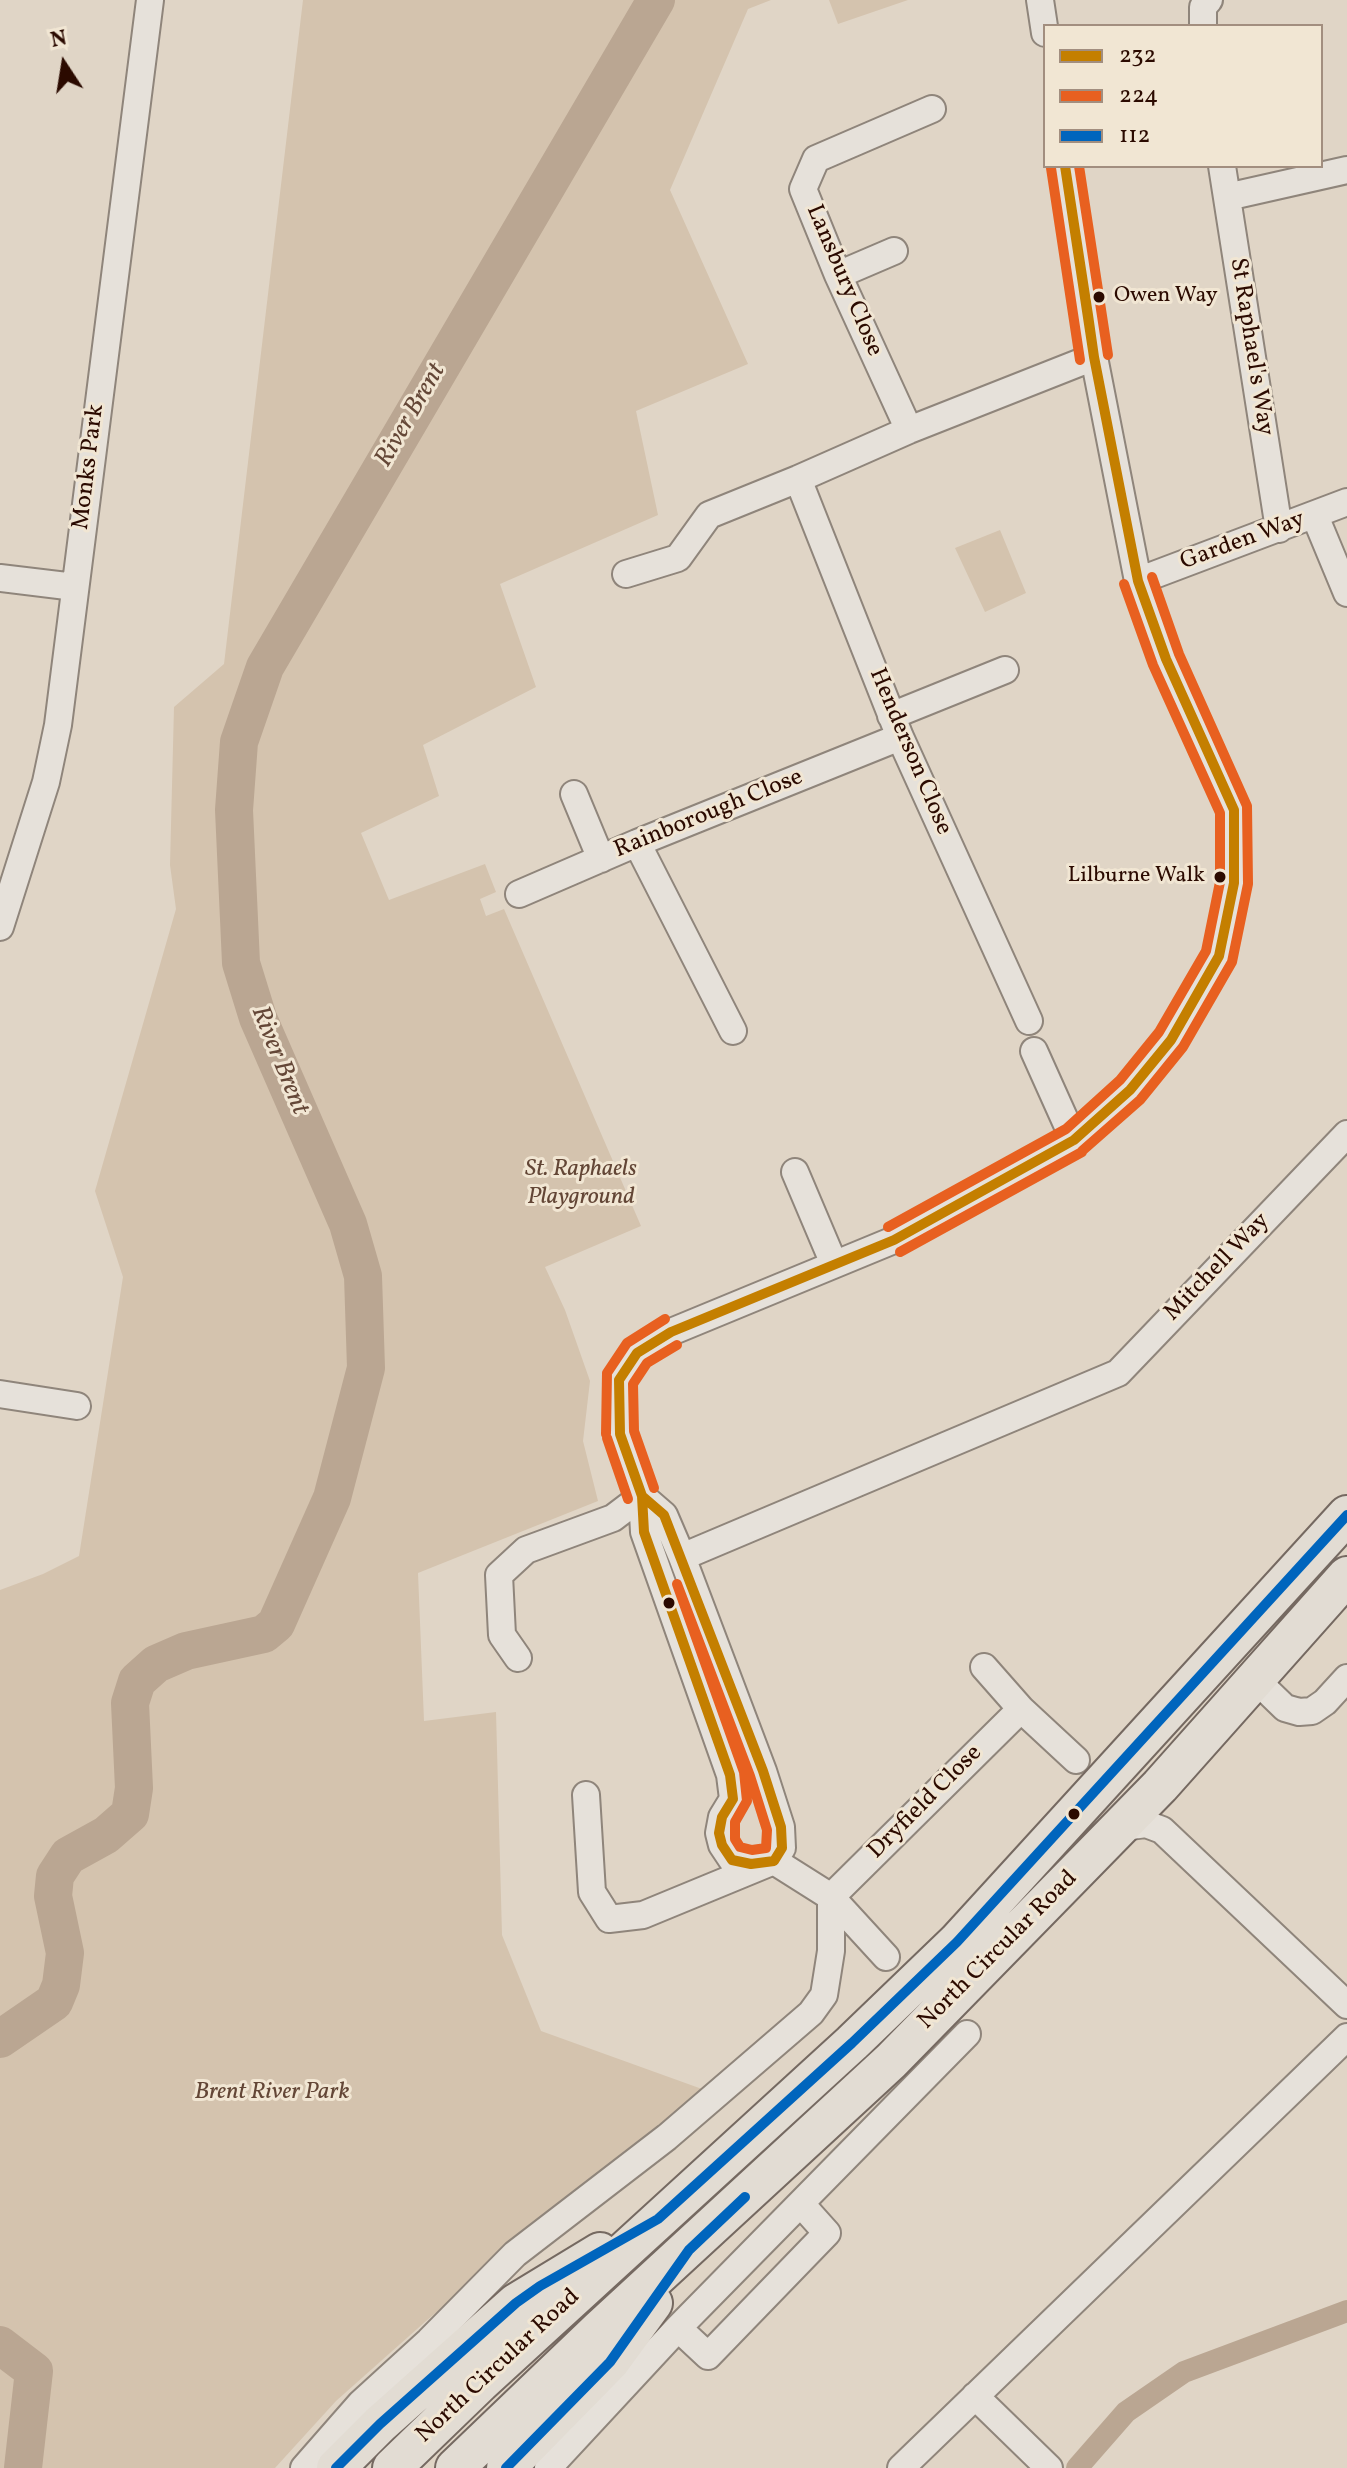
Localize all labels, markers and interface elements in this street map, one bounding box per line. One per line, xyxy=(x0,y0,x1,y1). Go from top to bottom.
text: N xyxy=(48,23,70,57)
north arrow xyxy=(24,24,104,104)
legend xyxy=(1043,24,1323,168)
text: 232 xyxy=(1119,39,1156,73)
text: 224 xyxy=(1119,79,1158,113)
text: 112 xyxy=(1119,119,1151,153)
street label: Lansbury Close xyxy=(798,201,888,361)
street label: St Raphael's Way xyxy=(1222,256,1278,438)
place label: Owen Way xyxy=(1114,284,1218,310)
marker: Owen Way xyxy=(1091,289,1107,305)
water label: River Brent xyxy=(370,359,454,473)
street label: Monks Park xyxy=(68,403,112,531)
street label: Garden Way xyxy=(1177,506,1309,578)
street label: Henderson Close xyxy=(861,664,957,840)
street label: Rainborough Close xyxy=(611,764,807,866)
place label: Lilburne Walk xyxy=(1068,864,1205,890)
marker: Lilburne Walk xyxy=(1212,869,1228,885)
water label: River Brent xyxy=(242,1002,314,1120)
park label: St. Raphaels Playground xyxy=(525,1157,637,1213)
street label: Mitchell Way xyxy=(1159,1208,1277,1328)
unlabelled marker xyxy=(661,1595,677,1611)
street label: Dryfield Close xyxy=(863,1740,989,1866)
unlabelled marker xyxy=(1066,1806,1082,1822)
street label: North Circular Road xyxy=(913,1865,1085,2037)
park label: Brent River Park xyxy=(194,2080,350,2108)
street label: North Circular Road xyxy=(411,2284,587,2450)

